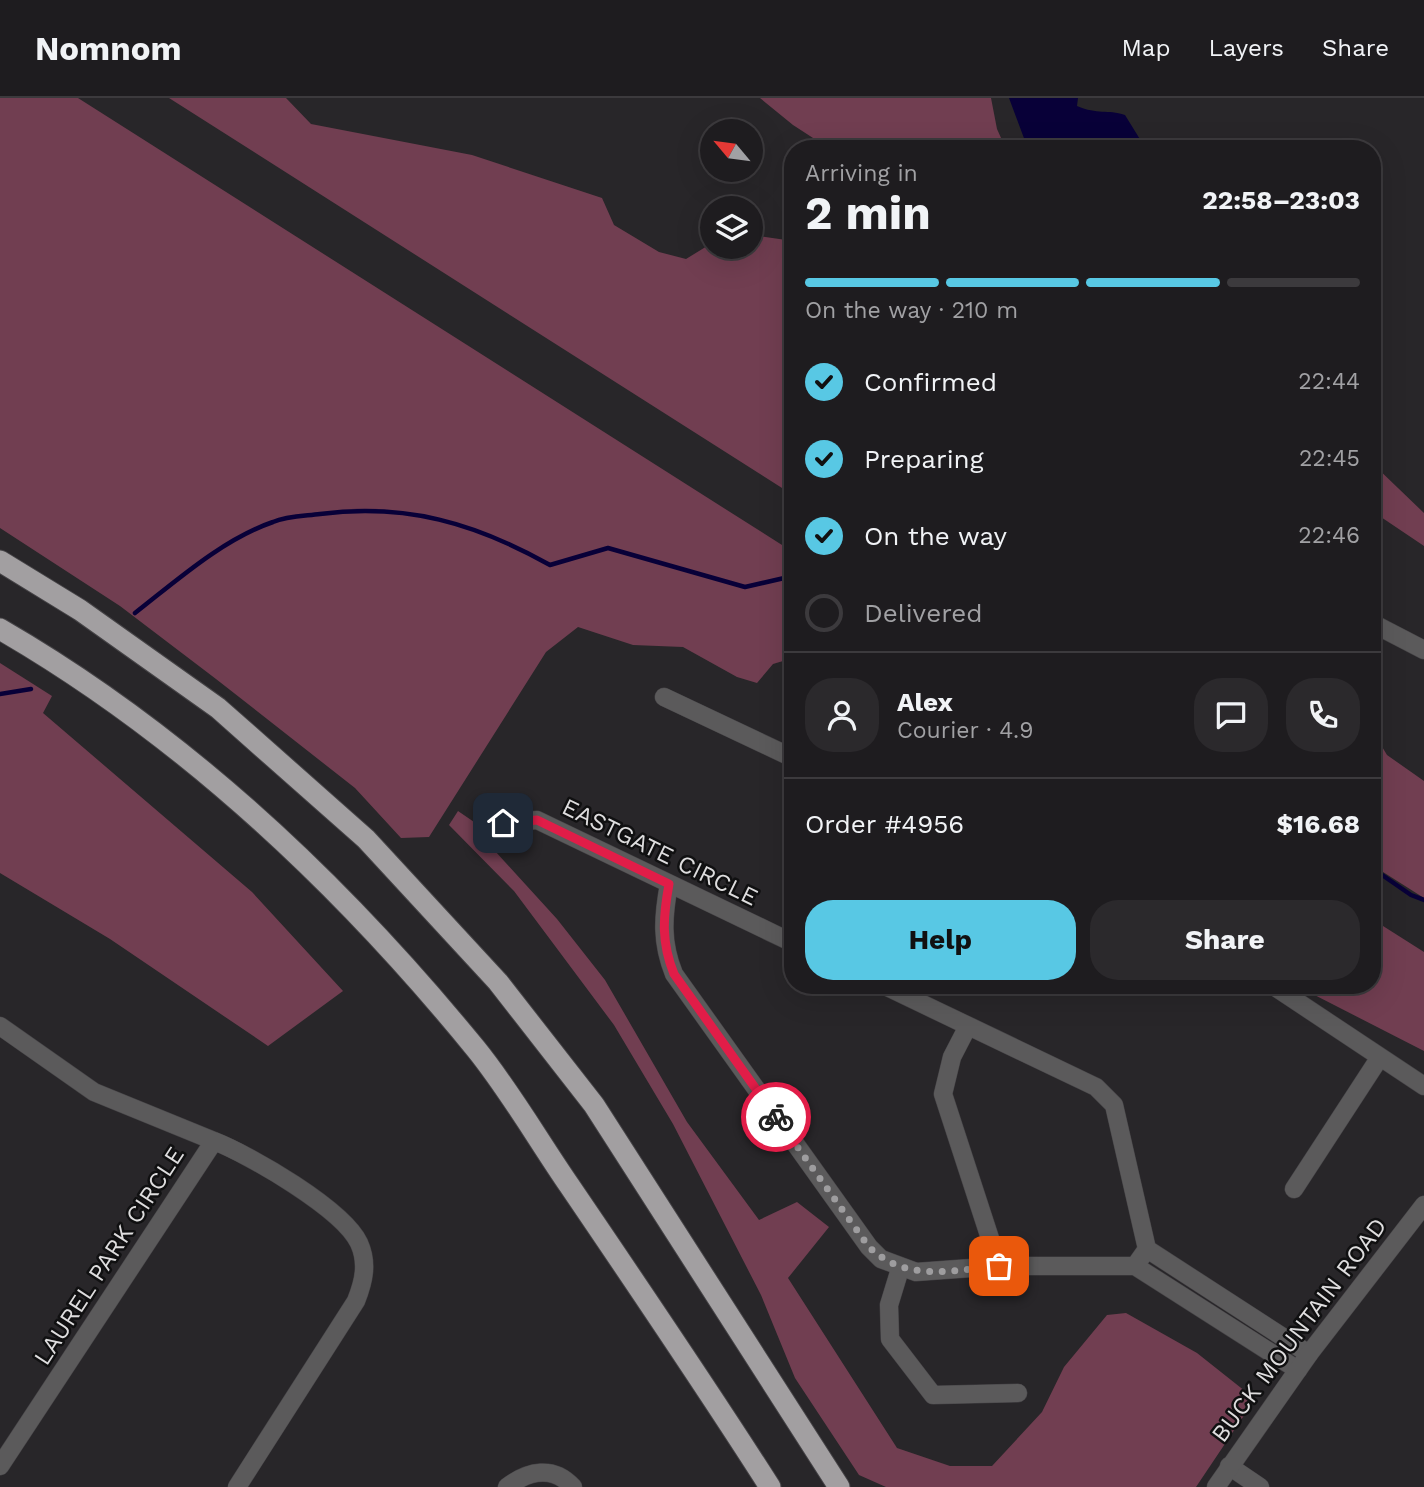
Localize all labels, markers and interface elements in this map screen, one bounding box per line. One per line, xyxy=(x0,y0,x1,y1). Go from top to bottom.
text: Nomnom xyxy=(35,29,181,68)
text: Map xyxy=(1122,34,1170,62)
text: Layers xyxy=(1208,34,1284,62)
text: Share xyxy=(1322,34,1389,62)
north arrow xyxy=(700,119,763,182)
map controls xyxy=(700,119,763,259)
text: Arriving in xyxy=(805,160,918,187)
text: 22:58–23:03 xyxy=(1202,185,1360,215)
text: 2 min xyxy=(805,186,931,240)
button: layers xyxy=(700,196,763,259)
text: On the way · 210 m xyxy=(805,297,1018,324)
icon: check xyxy=(805,363,843,401)
text: Confirmed xyxy=(864,367,997,397)
text: 22:44 xyxy=(1298,368,1360,395)
icon: check xyxy=(805,440,843,478)
text: Preparing xyxy=(864,444,984,474)
text: 22:45 xyxy=(1299,445,1360,472)
icon: check xyxy=(805,517,843,555)
text: On the way xyxy=(864,521,1007,551)
text: 22:46 xyxy=(1298,522,1360,549)
text: Delivered xyxy=(864,598,983,628)
button: person xyxy=(805,678,879,752)
button: chat xyxy=(1194,678,1268,752)
button: phone xyxy=(1286,678,1360,752)
text: Alex xyxy=(897,687,953,717)
text: Courier · 4.9 xyxy=(897,717,1033,744)
street label: EASTGATE CIRCLE xyxy=(558,792,762,912)
pin xyxy=(473,793,533,853)
icon: home xyxy=(484,804,522,842)
text: Order #4956 xyxy=(805,809,964,839)
text: $16.68 xyxy=(1276,809,1360,839)
button: Help xyxy=(805,900,1076,980)
button: Share xyxy=(1090,900,1360,980)
courier xyxy=(741,1082,811,1152)
icon: bike xyxy=(757,1098,795,1136)
street label: LAUREL PARK CIRCLE xyxy=(28,1142,190,1370)
street label: BUCK MOUNTAIN ROAD xyxy=(1206,1212,1392,1448)
pin xyxy=(969,1236,1029,1296)
icon: bag xyxy=(980,1247,1018,1285)

